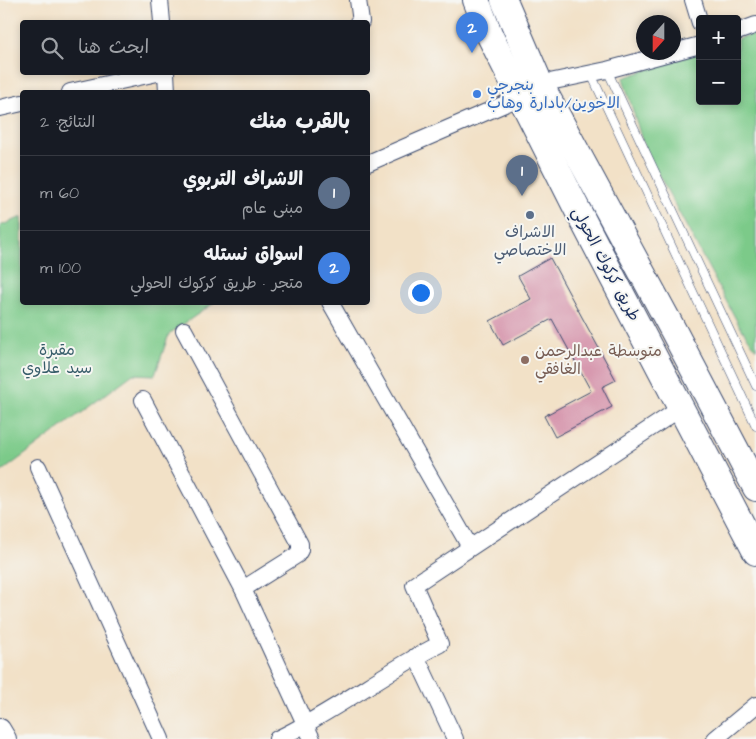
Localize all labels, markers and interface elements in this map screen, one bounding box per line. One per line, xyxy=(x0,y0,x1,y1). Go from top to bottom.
pin: 2 xyxy=(456,12,488,53)
north arrow xyxy=(636,15,681,60)
map controls xyxy=(696,15,741,105)
button: + xyxy=(696,15,741,60)
search box xyxy=(20,20,370,75)
icon: search xyxy=(38,34,66,62)
text: ابحث هنا xyxy=(78,34,149,61)
button: − xyxy=(696,60,741,105)
place label: بنجرجي الاخوين/بادارة وهاب xyxy=(487,74,620,114)
marker: بنجرجي الاخوين/بادارة وهاب xyxy=(471,88,483,100)
text: بالقرب منك xyxy=(249,107,350,136)
text: النتائج: 2 xyxy=(40,111,95,133)
pin: 1 xyxy=(506,155,538,196)
text: الاشراف التربوي xyxy=(183,166,303,193)
text: 60 m xyxy=(40,182,79,204)
text: 1 xyxy=(333,182,335,204)
text: مبنى عام xyxy=(242,197,303,219)
street label: طريق كركوك الحولي xyxy=(564,203,645,326)
marker: الاشراف الاختصاصي xyxy=(524,209,536,221)
place label: الاشراف الاختصاصي xyxy=(494,221,566,264)
text: اسواق نستله xyxy=(203,241,303,268)
text: 100 m xyxy=(40,257,81,279)
text: 2 xyxy=(329,257,339,279)
text: متجر · طريق كركوك الحولي xyxy=(130,272,303,294)
your location xyxy=(408,280,434,306)
park label: مقبرة سيد علاوي xyxy=(22,339,92,379)
place label: متوسطة عبدالرحمن الغافقي xyxy=(535,340,662,383)
marker: متوسطة عبدالرحمن الغافقي xyxy=(519,354,531,366)

